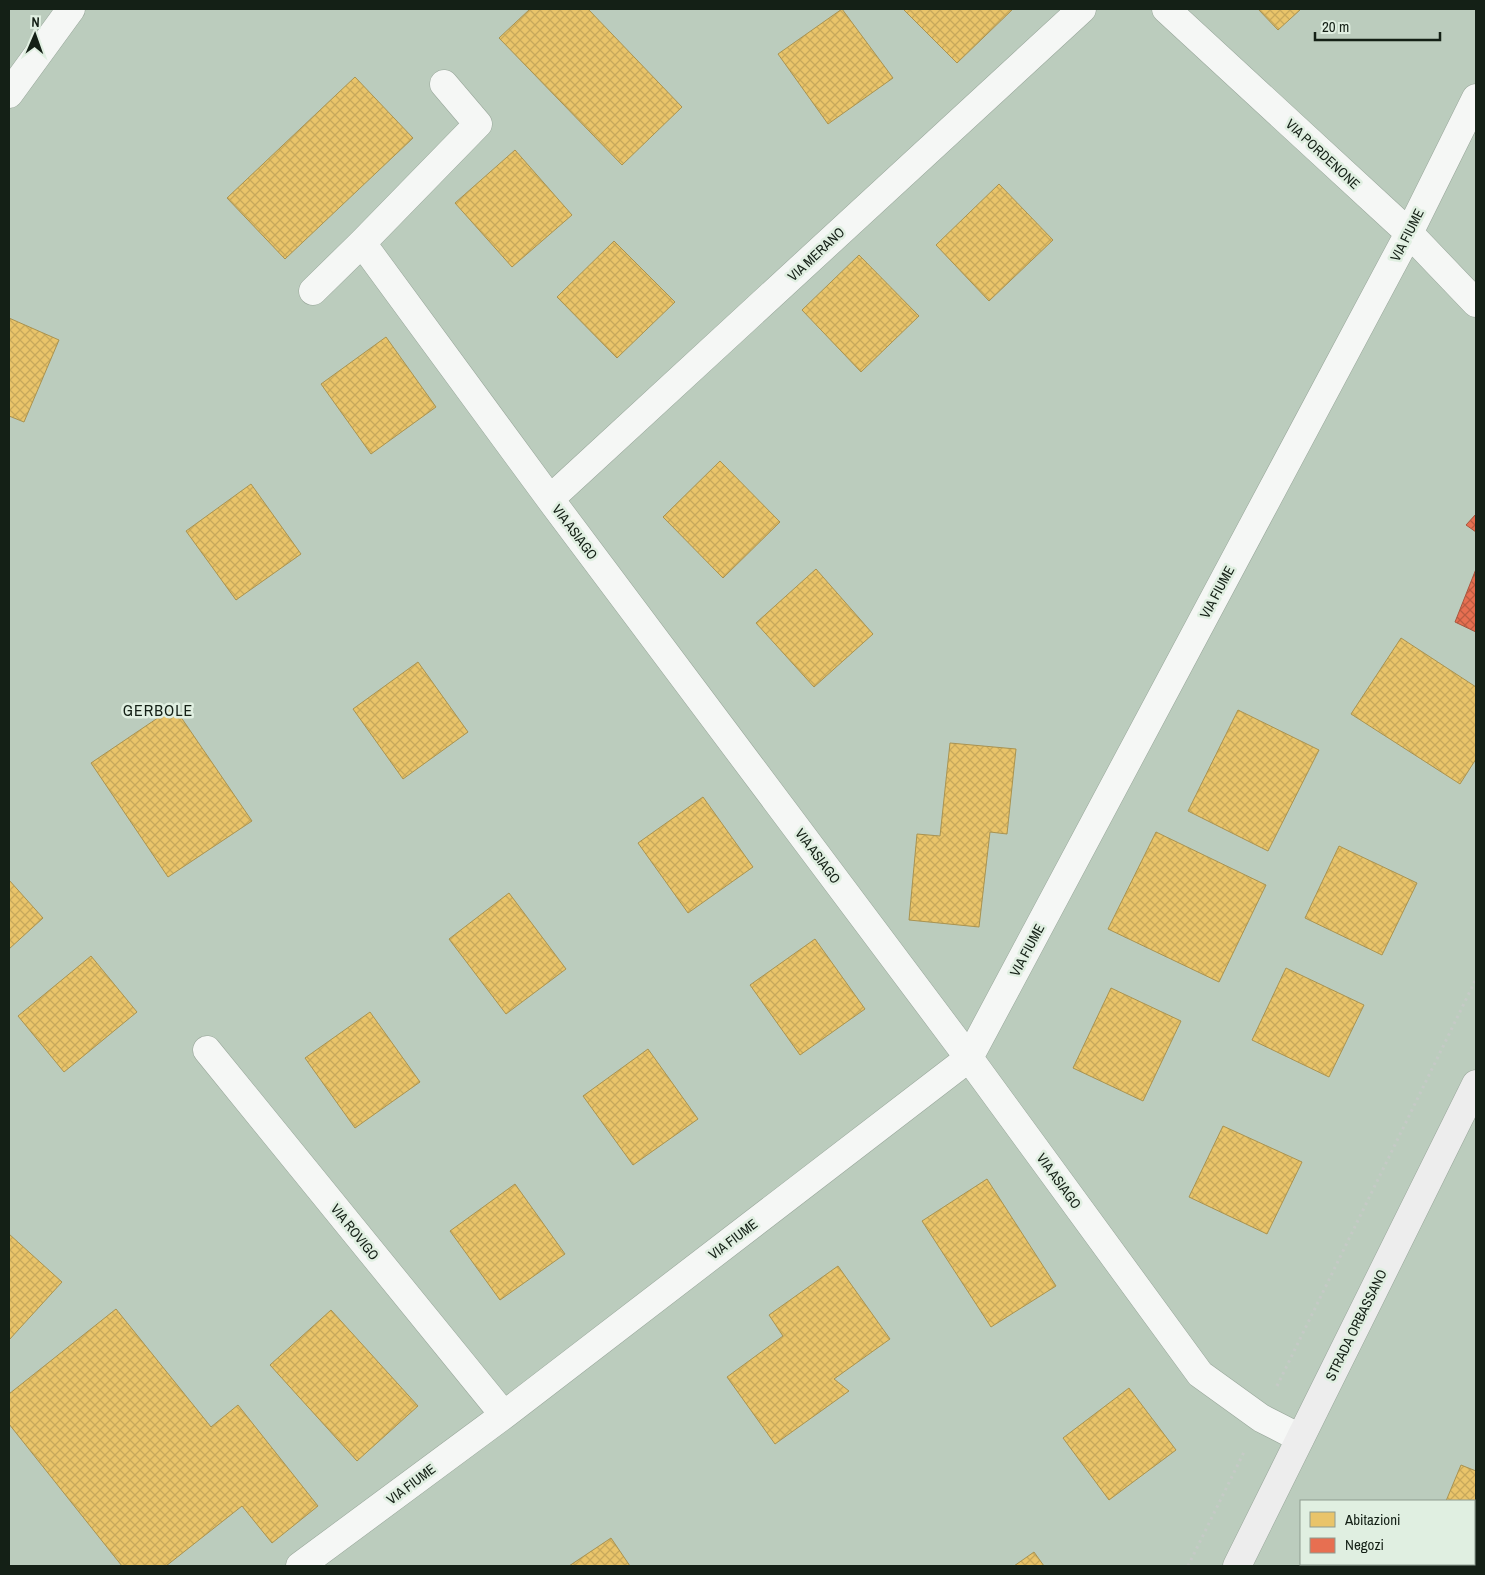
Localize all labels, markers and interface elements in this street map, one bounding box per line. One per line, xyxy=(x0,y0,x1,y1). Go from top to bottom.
north arrow xyxy=(10,10,60,60)
scale bar xyxy=(1315,10,1440,42)
text: N xyxy=(31,13,40,31)
text: 20 m xyxy=(1322,16,1349,37)
street label: VIA PORDENONE xyxy=(1282,115,1364,193)
street label: VIA FIUME xyxy=(1386,206,1428,264)
street label: VIA MERANO xyxy=(784,223,848,285)
street label: VIA ASIAGO xyxy=(548,501,602,563)
street label: VIA FIUME xyxy=(1196,563,1238,621)
district label: GERBOLE xyxy=(123,699,193,721)
street label: VIA ASIAGO xyxy=(791,825,845,887)
street label: VIA FIUME xyxy=(1006,921,1048,979)
street label: VIA ASIAGO xyxy=(1033,1150,1085,1212)
street label: VIA ROVIGO xyxy=(327,1200,383,1264)
street label: VIA FIUME xyxy=(705,1215,761,1263)
street label: STRADA ORBASSANO xyxy=(1321,1266,1391,1384)
street label: VIA FIUME xyxy=(383,1460,439,1508)
legend xyxy=(1300,1500,1475,1565)
text: Abitazioni xyxy=(1344,1509,1400,1530)
text: Negozi xyxy=(1345,1534,1384,1555)

